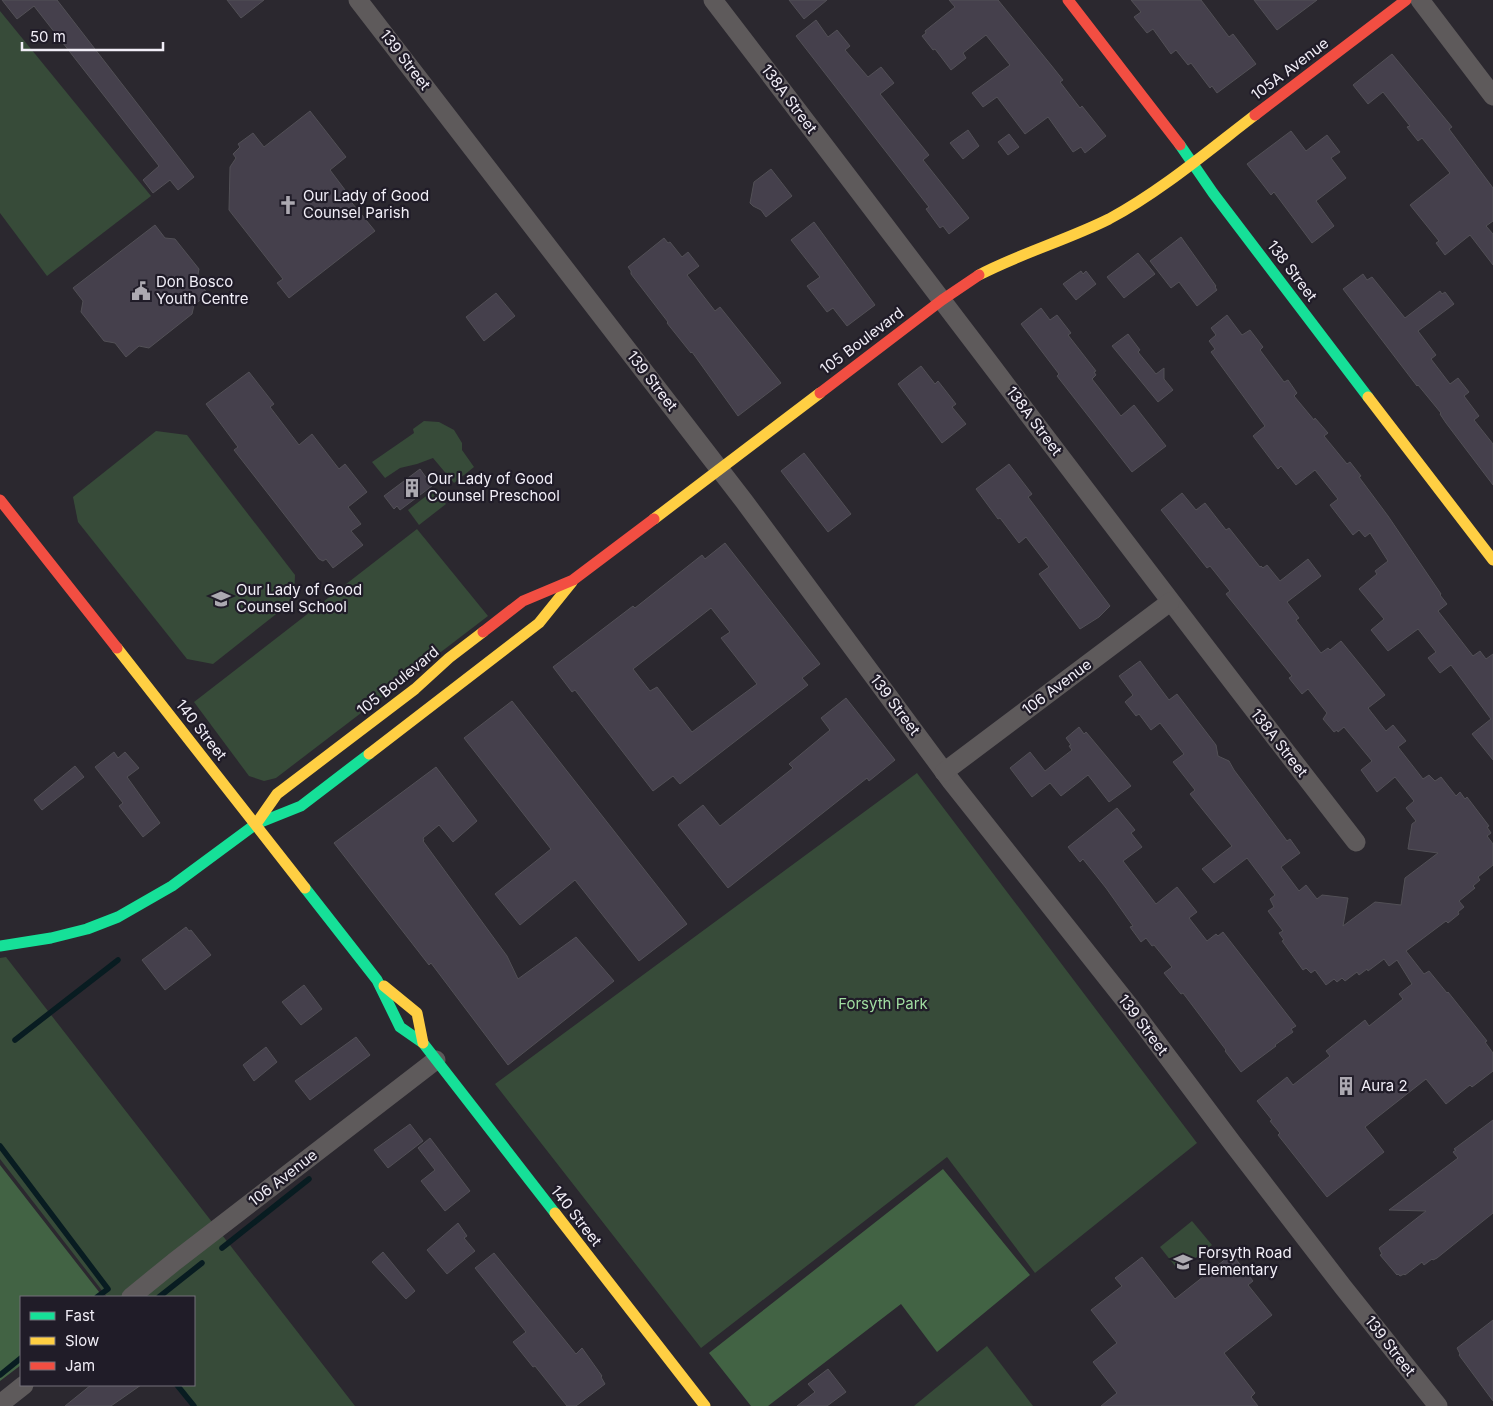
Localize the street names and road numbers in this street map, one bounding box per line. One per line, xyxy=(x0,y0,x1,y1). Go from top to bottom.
street label: 139 Street xyxy=(376,26,435,94)
street label: 105A Avenue xyxy=(1247,33,1332,104)
street label: 138A Street xyxy=(757,60,822,137)
street label: 138 Street xyxy=(1263,237,1321,305)
street label: 105 Boulevard xyxy=(816,303,907,378)
street label: 139 Street xyxy=(623,347,682,415)
street label: 138A Street xyxy=(1002,382,1067,459)
street label: 105 Boulevard xyxy=(353,642,443,719)
street label: 106 Avenue xyxy=(1018,654,1095,719)
street label: 139 Street xyxy=(866,671,924,739)
street label: 140 Street xyxy=(172,696,231,764)
street label: 138A Street xyxy=(1247,705,1312,781)
street label: 139 Street xyxy=(1114,991,1172,1059)
street label: 106 Avenue xyxy=(245,1145,321,1210)
street label: 140 Street xyxy=(547,1182,606,1250)
street label: 139 Street xyxy=(1361,1312,1420,1380)

